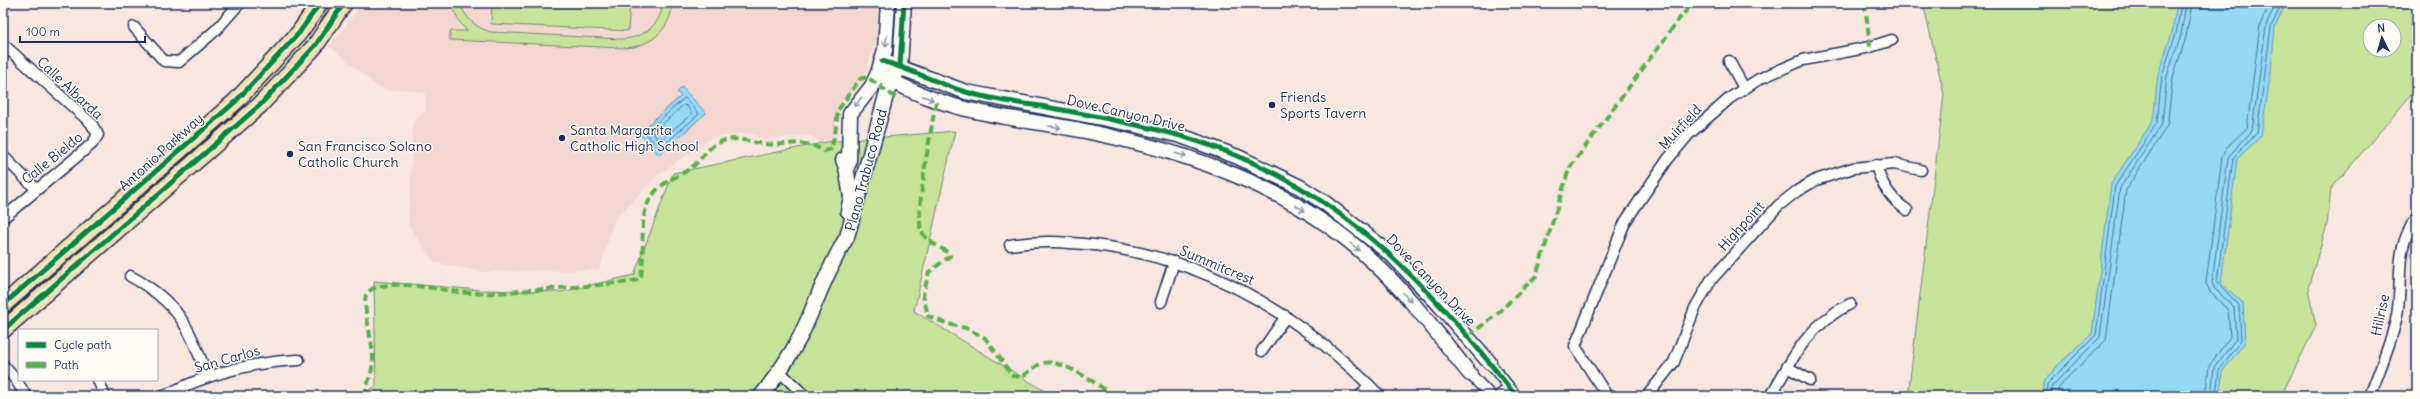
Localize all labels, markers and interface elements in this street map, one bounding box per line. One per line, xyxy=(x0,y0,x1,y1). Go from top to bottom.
scale bar xyxy=(20,18,145,44)
north arrow xyxy=(2362,18,2402,58)
text: N xyxy=(2377,21,2386,35)
text: 100 m xyxy=(26,24,60,39)
one-way arrow xyxy=(882,34,890,47)
street label: Calle Albarda xyxy=(33,53,107,123)
place label: Friends Sports Tavern xyxy=(1280,88,1366,122)
street label: Dove Canyon Drive xyxy=(1065,91,1187,135)
one-way arrow xyxy=(922,95,934,103)
one-way arrow xyxy=(854,97,863,108)
marker: Friends Sports Tavern xyxy=(1267,100,1277,110)
street label: Muirfield xyxy=(1655,101,1705,153)
street label: Plano Trabuco Road xyxy=(841,107,891,233)
street label: Antonio Parkway xyxy=(115,109,207,195)
place label: Santa Margarita Catholic High School xyxy=(570,121,699,155)
one-way arrow xyxy=(1048,123,1061,131)
street label: Calle Bieldo xyxy=(18,128,86,188)
marker: Santa Margarita Catholic High School xyxy=(557,133,567,143)
place label: San Francisco Solano Catholic Church xyxy=(298,137,432,171)
marker: San Francisco Solano Catholic Church xyxy=(285,149,295,159)
one-way arrow xyxy=(1175,152,1188,159)
street label: Highpoint xyxy=(1714,197,1768,255)
one-way arrow xyxy=(1294,204,1305,212)
street label: Dove Canyon Drive xyxy=(1383,230,1479,330)
street label: Summitcrest xyxy=(1177,241,1257,289)
one-way arrow xyxy=(1350,243,1361,251)
one-way arrow xyxy=(1403,292,1412,302)
street label: Hillrise xyxy=(2367,292,2393,338)
legend xyxy=(18,329,158,381)
text: Cycle path xyxy=(54,337,111,352)
street label: San Carlos xyxy=(192,341,262,377)
text: Path xyxy=(54,357,79,372)

